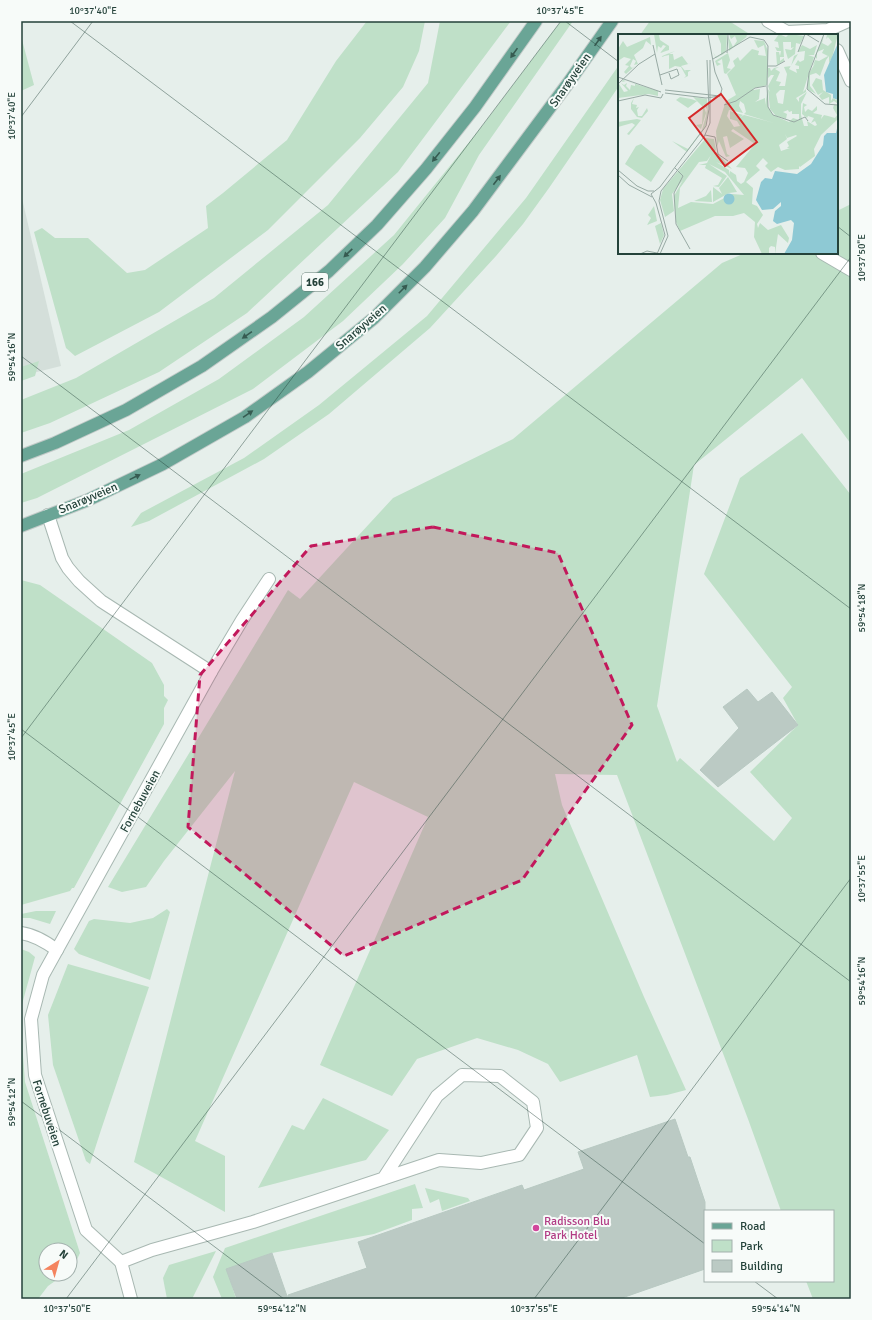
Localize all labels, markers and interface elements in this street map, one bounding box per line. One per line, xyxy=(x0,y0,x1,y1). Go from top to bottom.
text: 10°37'40"E xyxy=(69,5,117,17)
text: 10°37'45"E xyxy=(536,5,584,17)
inset map xyxy=(618,34,838,254)
one-way arrow xyxy=(594,36,602,46)
one-way arrow xyxy=(510,48,518,58)
street label: Snarøyveien xyxy=(546,50,594,110)
text: 10°37'40"E xyxy=(6,92,18,140)
one-way arrow xyxy=(431,152,440,163)
one-way arrow xyxy=(493,175,501,186)
text: 10°37'50"E xyxy=(856,234,868,282)
one-way arrow xyxy=(343,248,353,258)
road number: 166 xyxy=(302,273,328,291)
one-way arrow xyxy=(398,284,408,294)
street label: Snarøyveien xyxy=(333,301,390,353)
one-way arrow xyxy=(242,331,252,339)
text: 59°54'16"N xyxy=(6,333,18,381)
one-way arrow xyxy=(243,410,253,418)
one-way arrow xyxy=(129,474,140,480)
street label: Snarøyveien xyxy=(57,479,120,518)
text: 59°54'18"N xyxy=(856,584,868,632)
text: 10°37'45"E xyxy=(6,713,18,761)
street label: Fornebuveien xyxy=(117,767,164,835)
text: 10°37'55"E xyxy=(856,855,868,903)
text: 59°54'16"N xyxy=(856,957,868,1005)
text: 59°54'12"N xyxy=(6,1078,18,1126)
street label: Fornebuveien xyxy=(29,1078,64,1148)
legend xyxy=(704,1210,834,1282)
place label: Radisson Blu Park Hotel xyxy=(544,1214,610,1243)
text: Road xyxy=(740,1219,766,1234)
marker: Radisson Blu Park Hotel xyxy=(531,1223,541,1233)
text: Park xyxy=(740,1239,763,1254)
north arrow xyxy=(38,1242,78,1282)
text: N xyxy=(57,1247,71,1262)
text: Building xyxy=(740,1259,783,1274)
text: 10°37'50"E xyxy=(43,1303,91,1315)
text: 59°54'12"N xyxy=(258,1303,306,1315)
text: 10°37'55"E xyxy=(510,1303,558,1315)
text: 59°54'14"N xyxy=(752,1303,800,1315)

